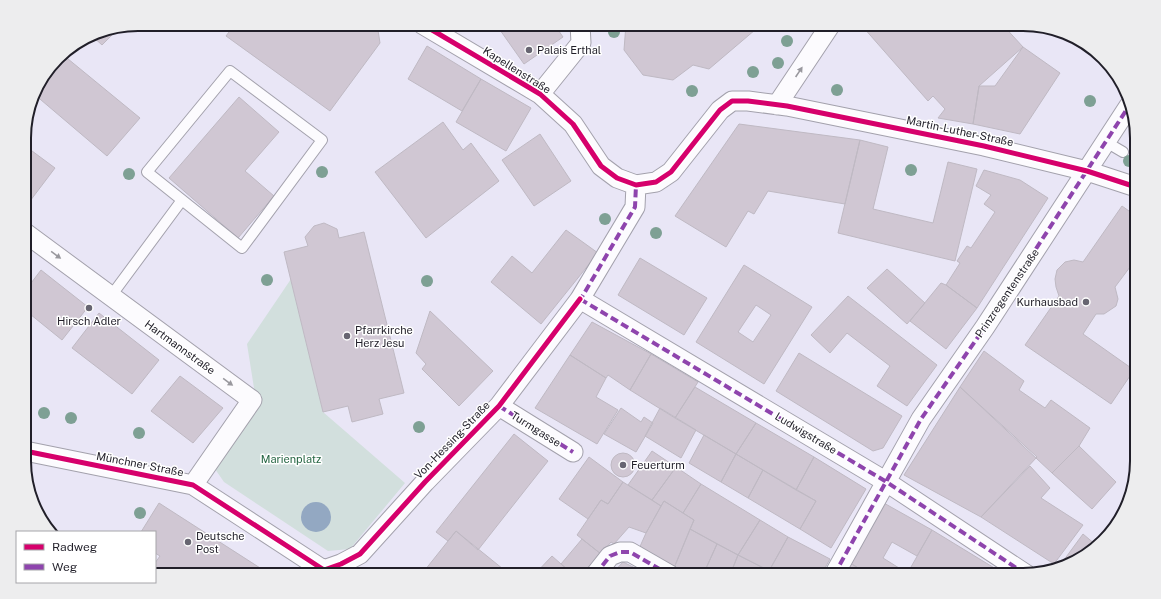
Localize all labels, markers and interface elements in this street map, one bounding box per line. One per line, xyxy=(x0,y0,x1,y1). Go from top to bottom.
street label: Kapellenstraße xyxy=(481,44,553,96)
place label: Palais Erthal xyxy=(537,44,601,56)
marker: Palais Erthal xyxy=(524,45,534,55)
one-way arrow xyxy=(795,67,802,78)
street label: Martin-Luther-Straße xyxy=(905,114,1015,148)
street label: Prinzregentenstraße xyxy=(973,246,1041,340)
one-way arrow xyxy=(50,251,61,259)
place label: Kurhausbad xyxy=(1017,296,1078,308)
marker: Kurhausbad xyxy=(1081,297,1091,307)
marker: Hirsch Adler xyxy=(84,303,94,313)
place label: Hirsch Adler xyxy=(57,315,121,327)
street label: Hartmannstraße xyxy=(143,318,217,376)
place label: Pfarrkirche Herz Jesu xyxy=(355,324,413,349)
marker: Pfarrkirche Herz Jesu xyxy=(342,331,352,341)
one-way arrow xyxy=(223,378,233,386)
street label: Von-Hessing-Straße xyxy=(412,399,492,481)
street label: Turmgasse xyxy=(509,409,563,449)
street label: Ludwigstraße xyxy=(773,410,839,456)
street label: Münchner Straße xyxy=(95,450,185,478)
park label: Marienplatz xyxy=(261,453,321,465)
place label: Feuerturm xyxy=(631,459,685,471)
marker: Feuerturm xyxy=(618,460,628,470)
place label: Deutsche Post xyxy=(196,530,245,555)
legend xyxy=(16,531,156,583)
marker: Deutsche Post xyxy=(183,537,193,547)
text: Radweg xyxy=(52,540,97,554)
text: Weg xyxy=(52,560,77,574)

